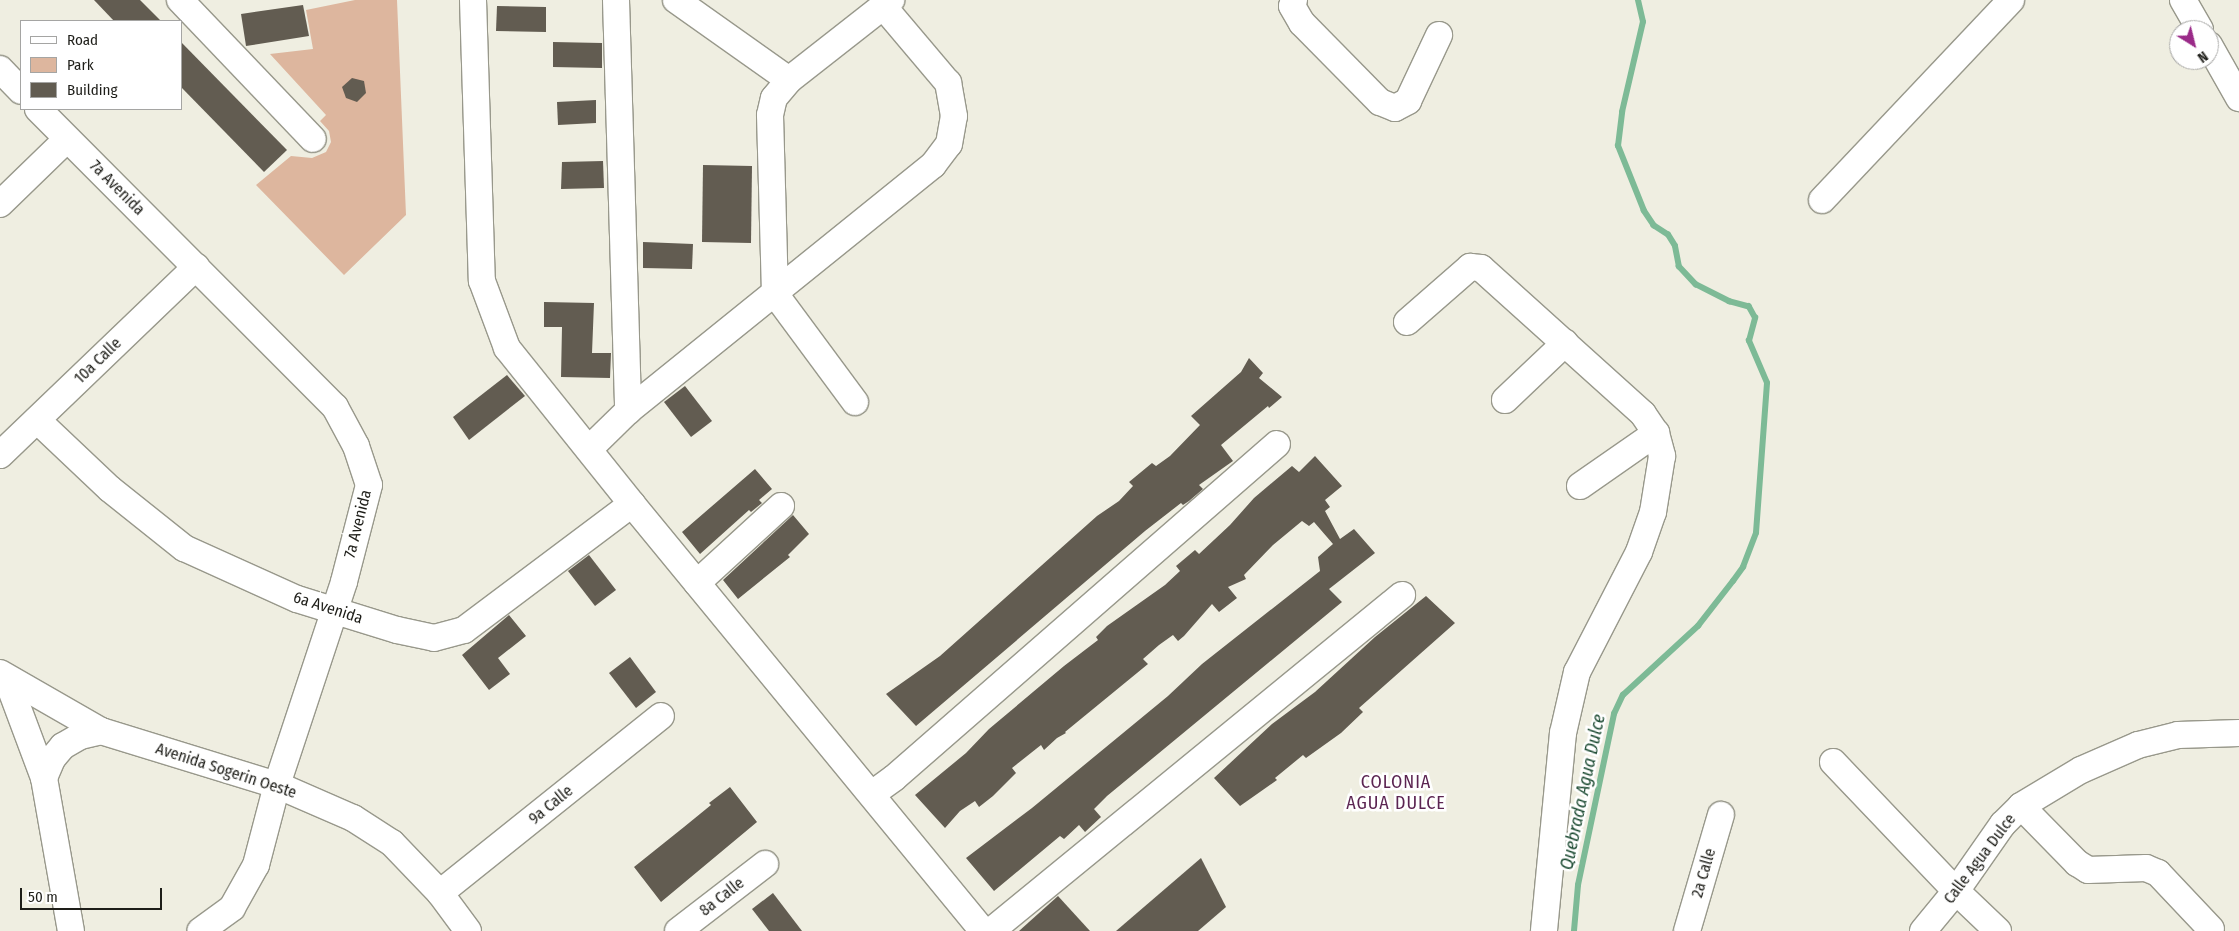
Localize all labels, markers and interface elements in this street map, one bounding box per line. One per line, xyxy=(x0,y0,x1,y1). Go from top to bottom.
legend xyxy=(20,20,182,110)
north arrow xyxy=(2169,20,2219,70)
text: Road xyxy=(67,31,98,49)
text: N xyxy=(2194,47,2211,66)
text: Park xyxy=(67,56,94,74)
text: Building xyxy=(67,81,118,99)
street label: 7a Avenida xyxy=(86,157,148,219)
street label: 10a Calle xyxy=(70,334,126,388)
street label: 7a Avenida xyxy=(340,488,376,560)
street label: 6a Avenida xyxy=(291,588,365,628)
water label: Quebrada Agua Dulce xyxy=(1556,712,1610,872)
street label: Avenida Sogerin Oeste xyxy=(153,739,299,803)
district label: COLONIA AGUA DULCE xyxy=(1345,772,1447,814)
street label: 9a Calle xyxy=(525,781,577,829)
street label: Calle Agua Dulce xyxy=(1940,810,2020,908)
street label: 2a Calle xyxy=(1688,846,1720,900)
street label: 8a Calle xyxy=(696,874,748,920)
scale bar xyxy=(22,878,165,910)
text: 50 m xyxy=(28,888,58,906)

